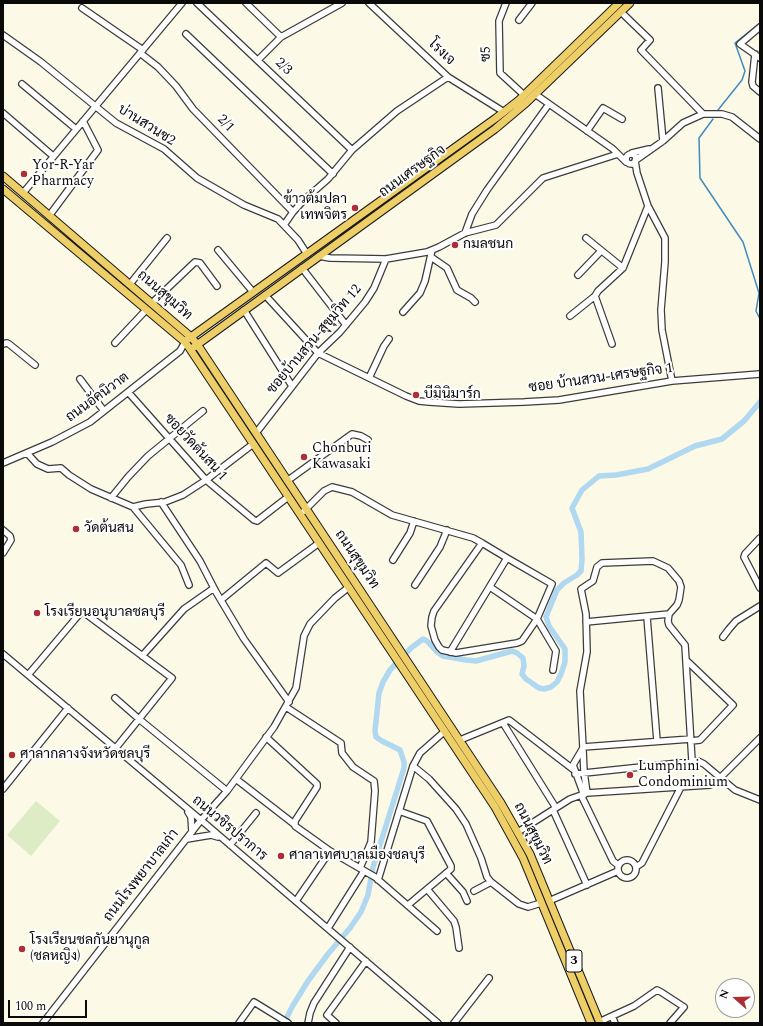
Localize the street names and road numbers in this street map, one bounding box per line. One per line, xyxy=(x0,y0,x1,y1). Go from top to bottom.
street label: โรงเจ xyxy=(424,36,458,70)
street label: ซ5 xyxy=(478,46,496,62)
street label: 2/3 xyxy=(271,55,295,79)
street label: บ่านสวนซ2 xyxy=(114,102,178,150)
street label: 2/1 xyxy=(213,112,237,136)
street label: ถนนเศรษฐกิจ xyxy=(376,142,450,202)
street label: ถนนสุขุมวิท xyxy=(133,268,195,324)
street label: ซอยบ้านสวน-สุขุมวิท 12 xyxy=(264,282,366,398)
street label: ซอย บ้านสวน-เศรษฐกิจ 1 xyxy=(528,361,674,397)
street label: ถนนอัคนิวาต xyxy=(63,369,133,427)
street label: ซอยวัดต้นสน 1 xyxy=(160,411,230,485)
street label: ถนนสุขุมวิท xyxy=(330,527,382,593)
street label: ถนนวชิรปราการ xyxy=(188,793,270,865)
street label: ถนนสุขุมวิท xyxy=(509,800,555,868)
street label: ถนนโรงพยาบาลเก่า xyxy=(101,827,183,925)
road number: 3 xyxy=(566,950,582,972)

